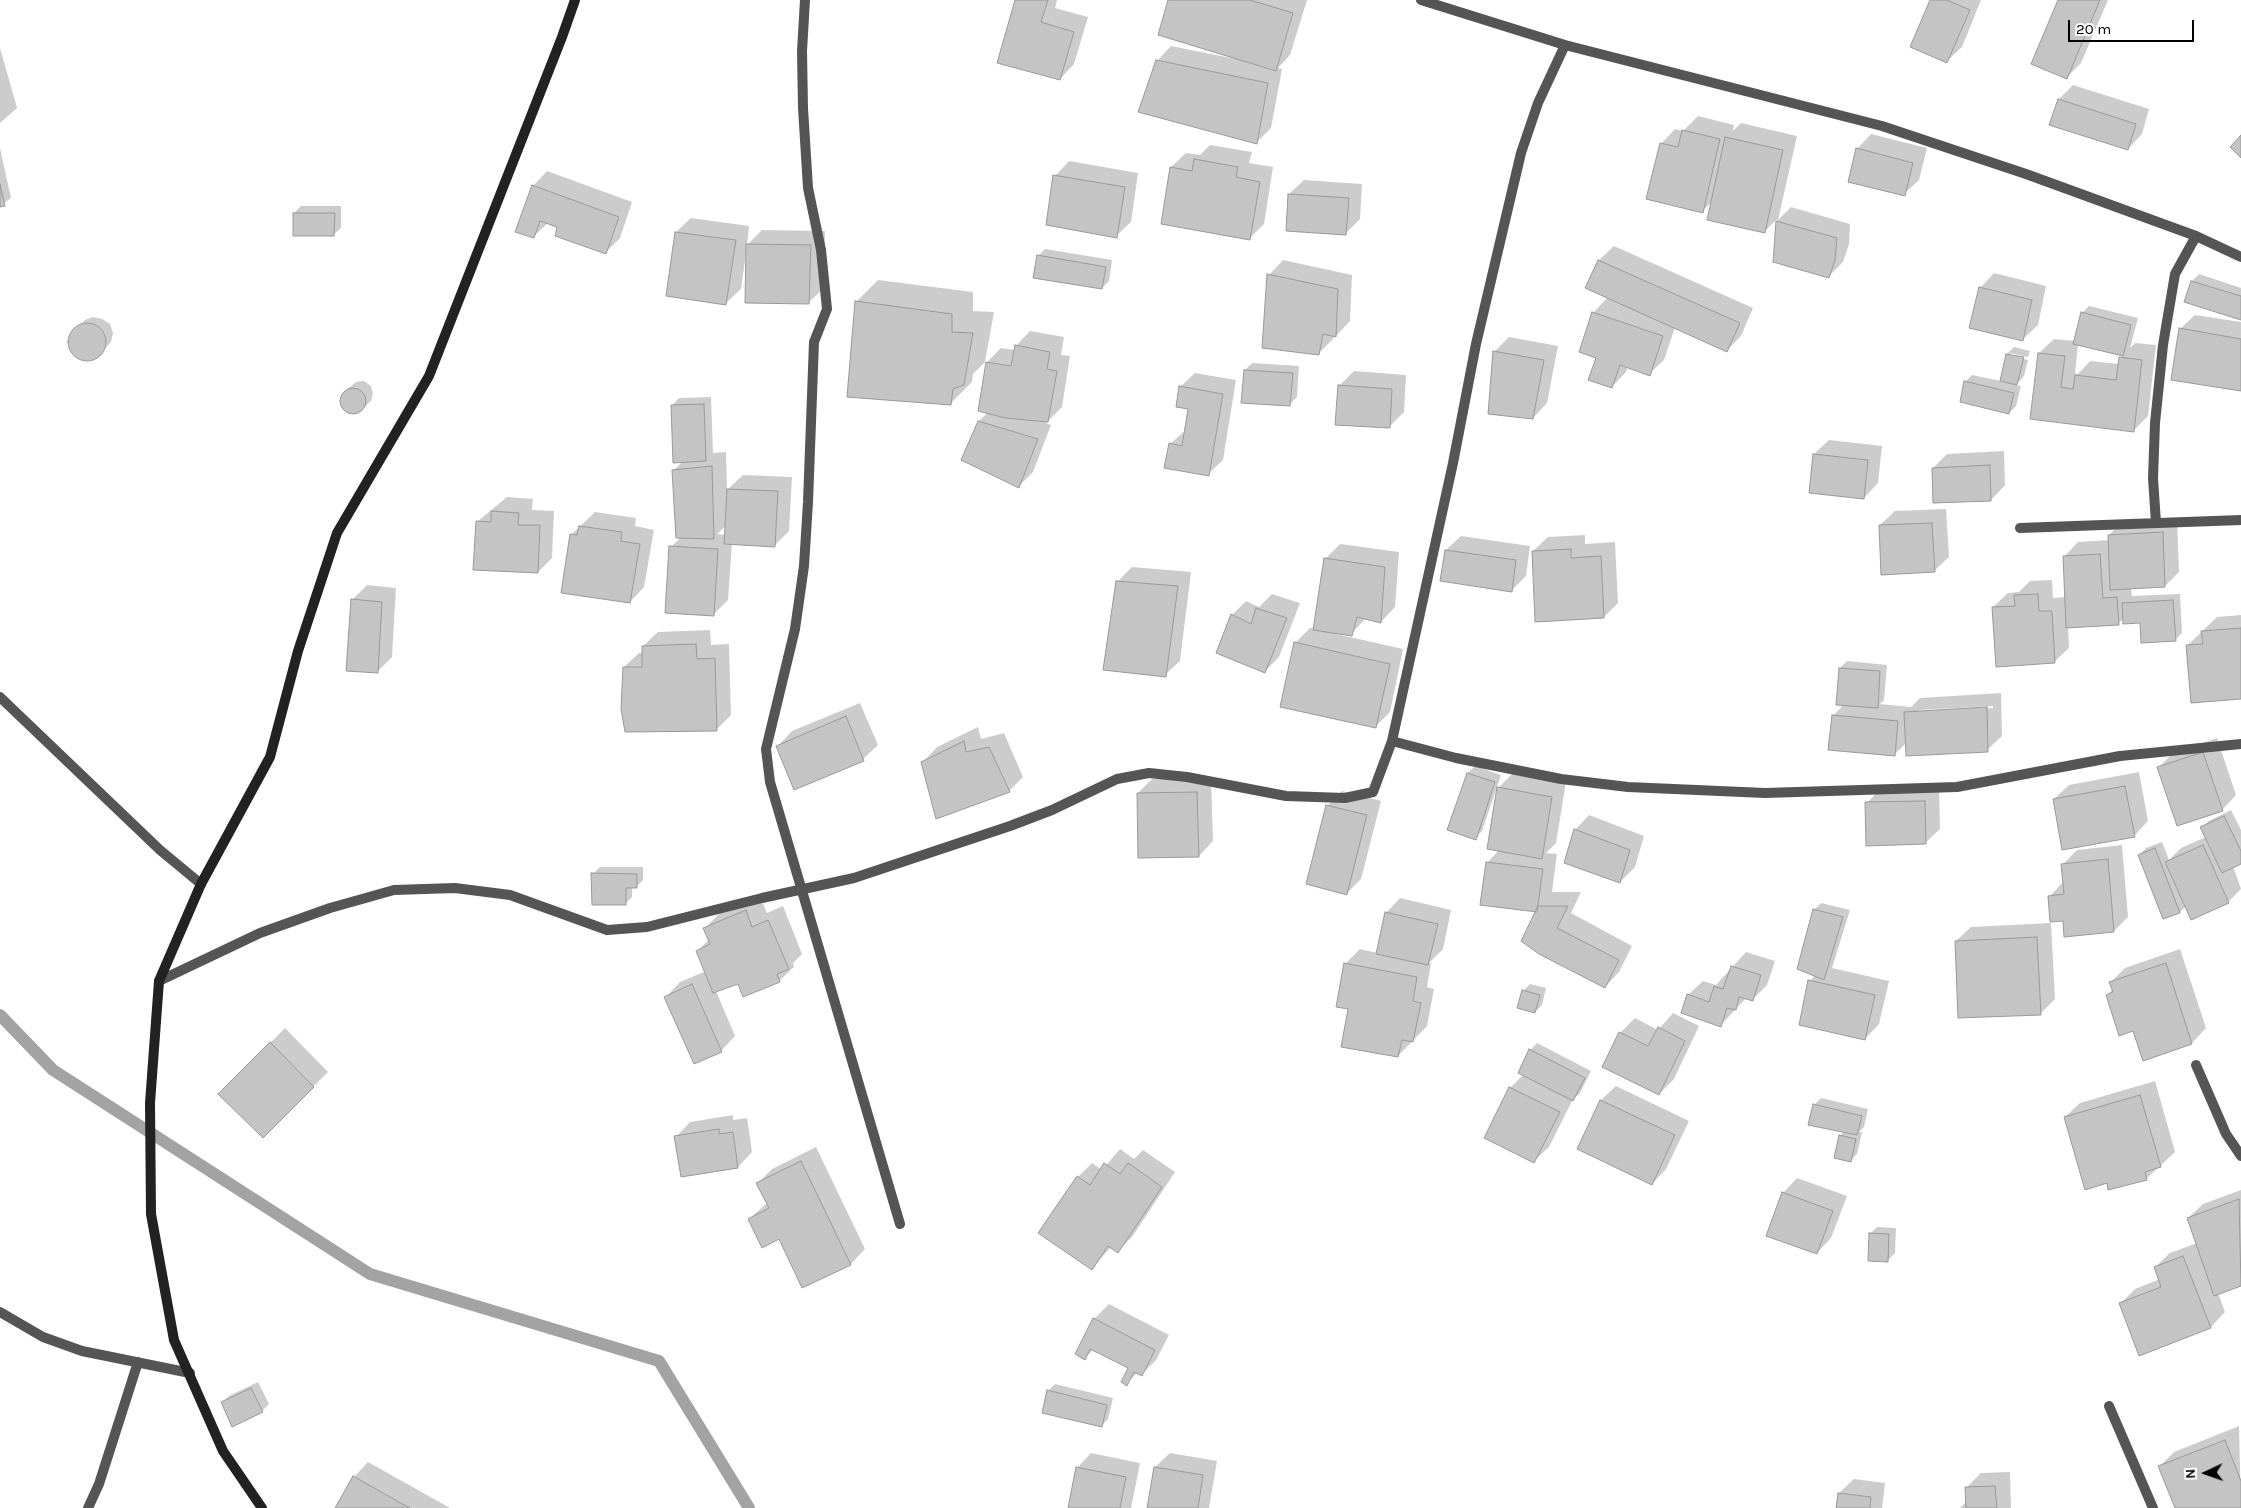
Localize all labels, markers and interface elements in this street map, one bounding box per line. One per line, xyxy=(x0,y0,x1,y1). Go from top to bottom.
scale bar xyxy=(2071,10,2197,42)
text: 20 m xyxy=(2076,20,2111,38)
north arrow xyxy=(2181,1448,2231,1498)
text: N xyxy=(2182,1468,2199,1479)

